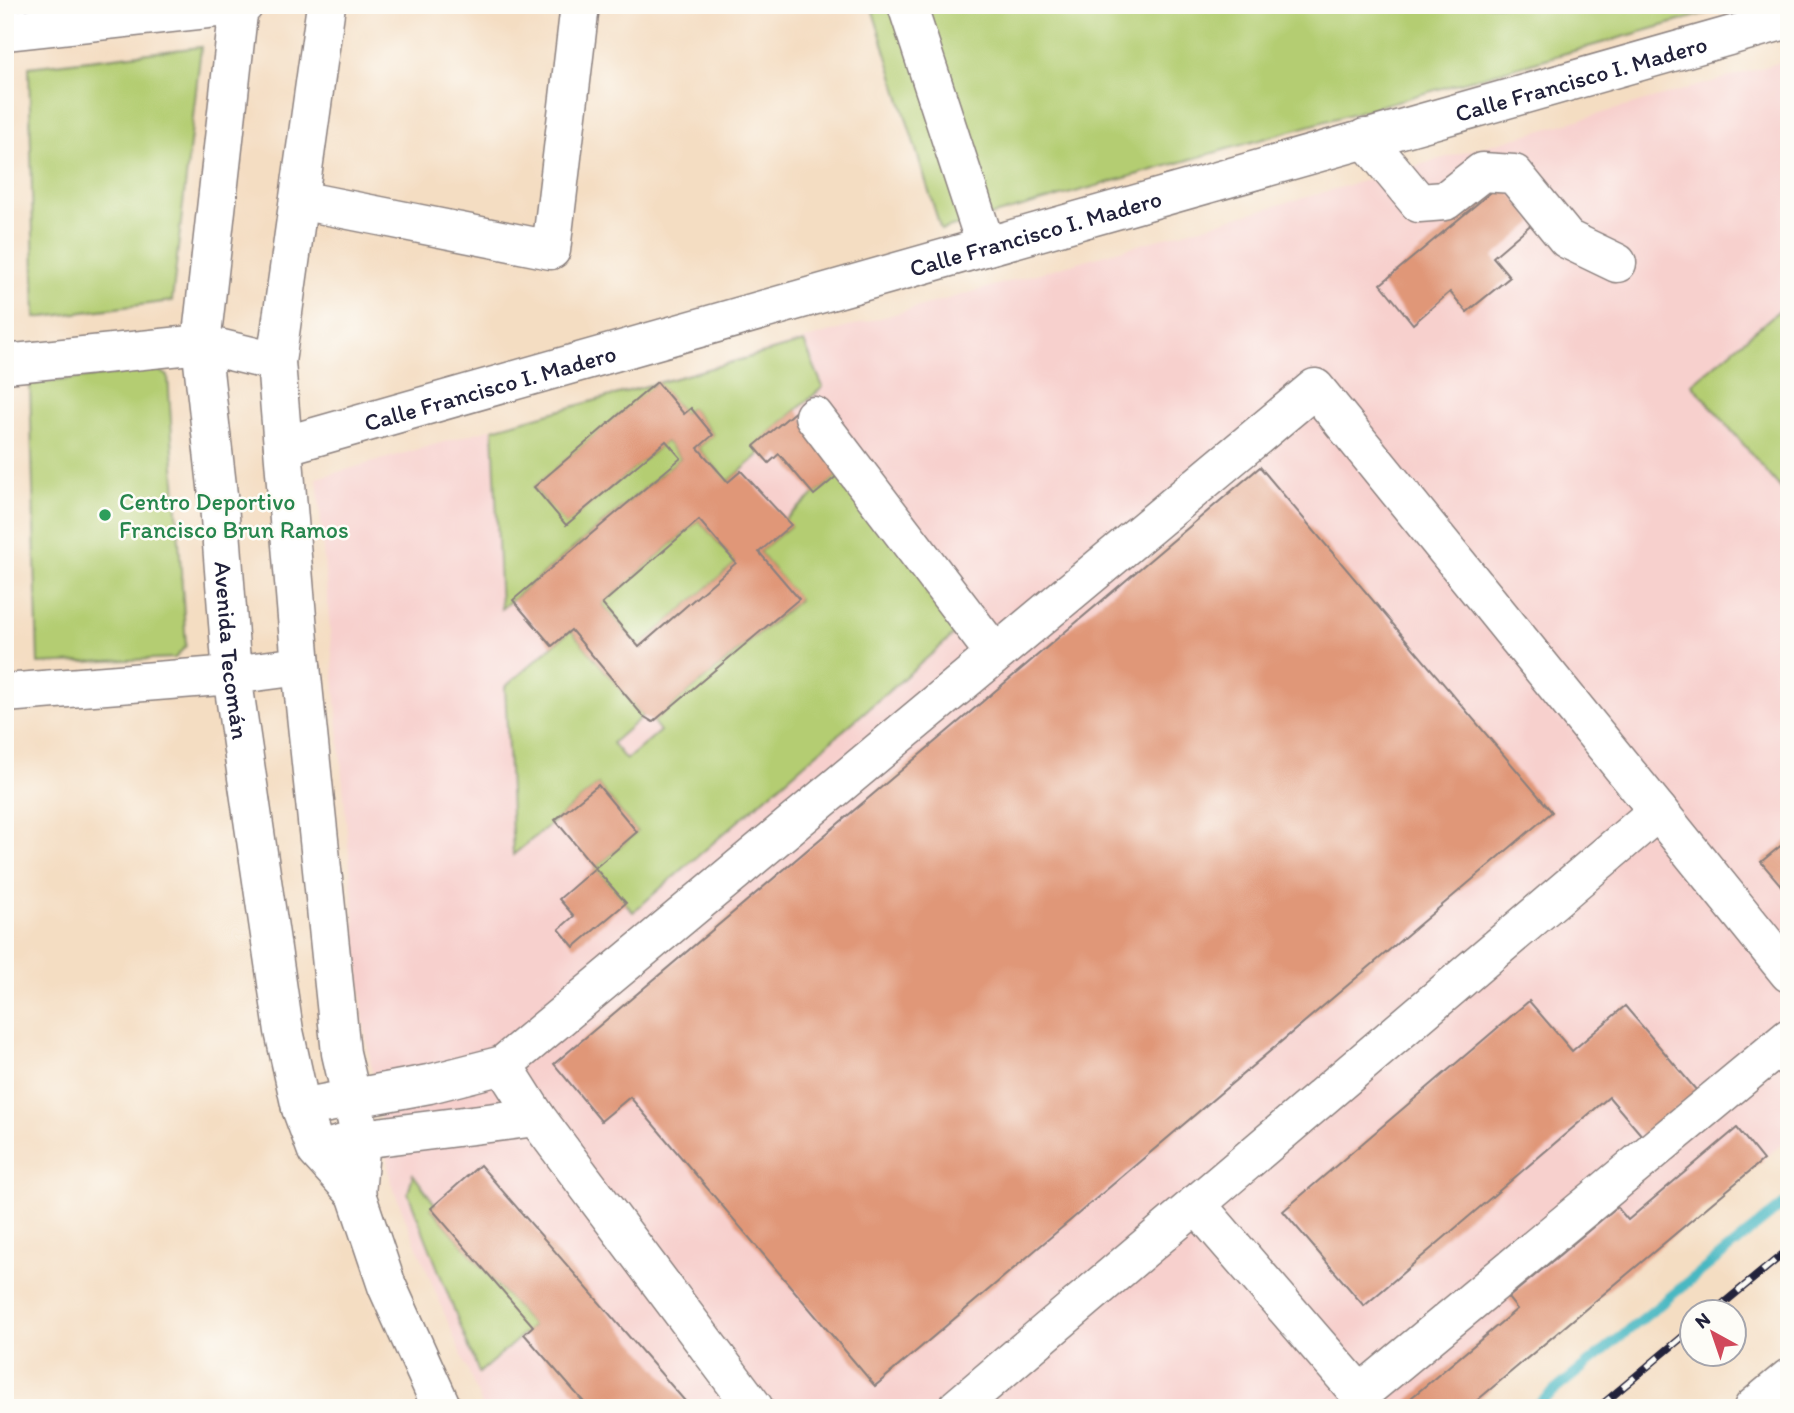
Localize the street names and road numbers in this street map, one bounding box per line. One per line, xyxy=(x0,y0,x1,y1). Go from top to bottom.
street label: Calle Francisco I. Madero xyxy=(1452,29,1710,128)
street label: Calle Francisco I. Madero xyxy=(906,183,1165,282)
street label: Calle Francisco I. Madero xyxy=(361,338,619,437)
street label: Avenida Tecomán xyxy=(209,560,256,742)

